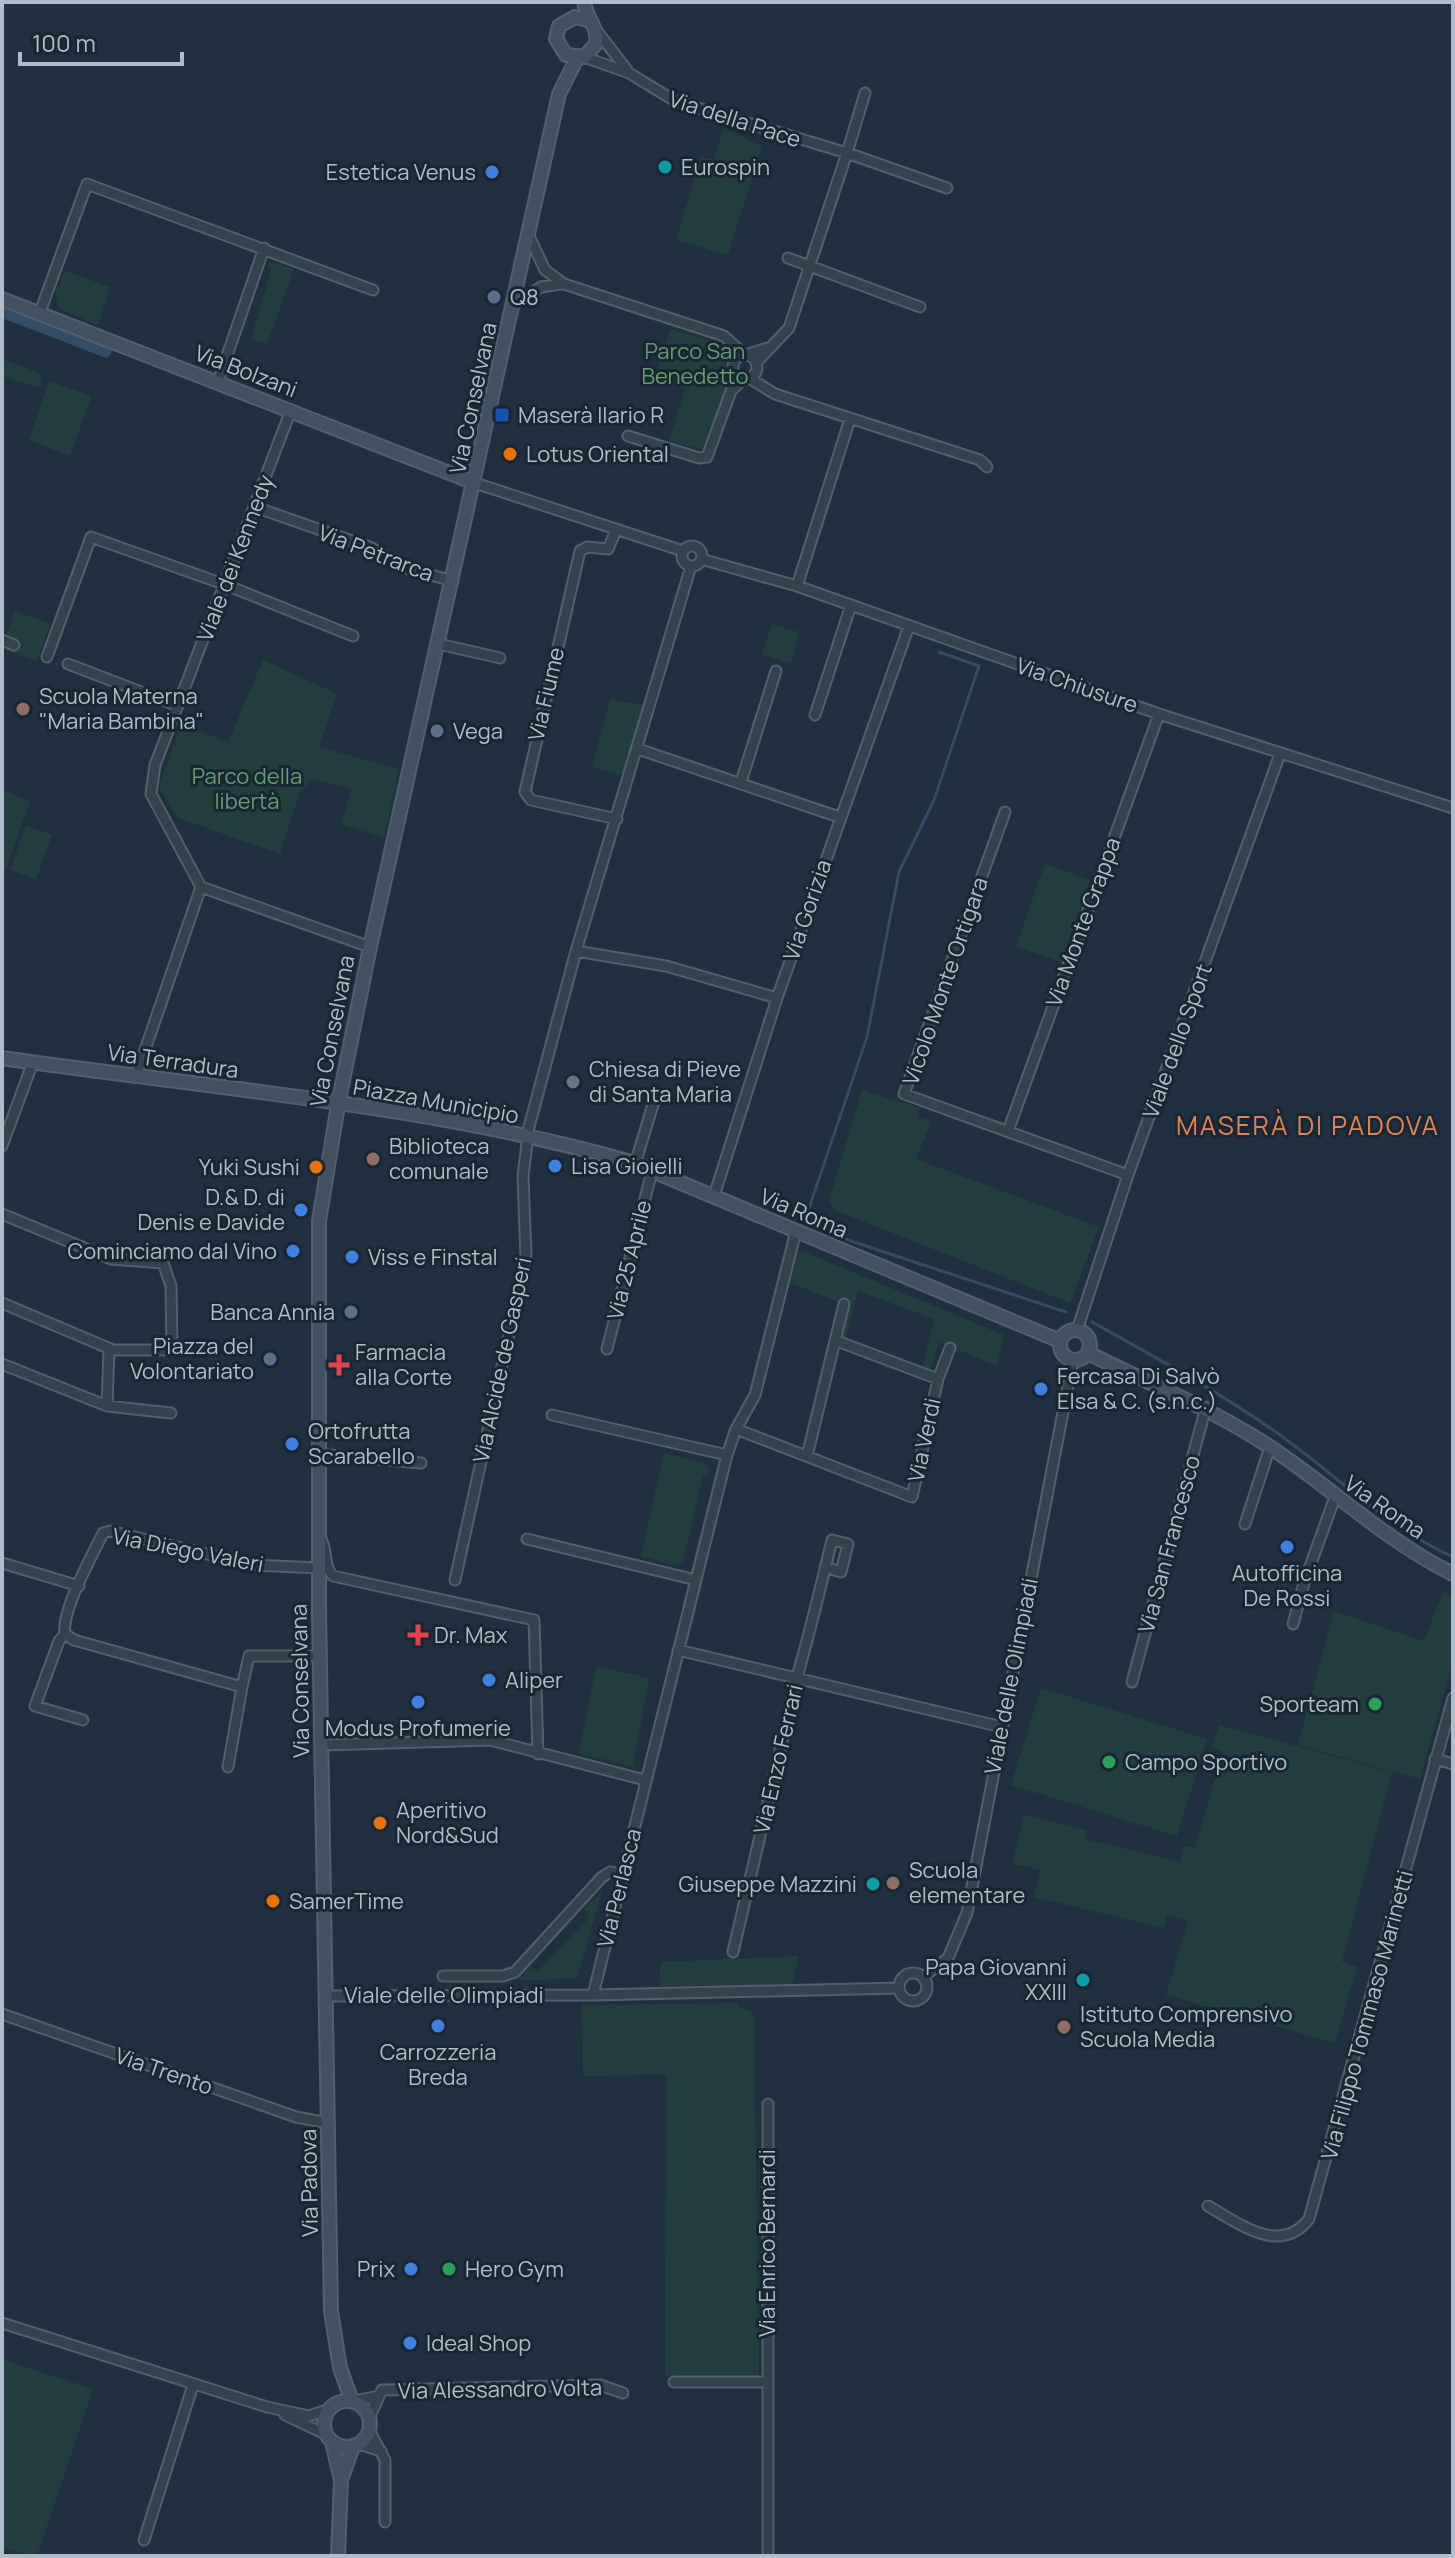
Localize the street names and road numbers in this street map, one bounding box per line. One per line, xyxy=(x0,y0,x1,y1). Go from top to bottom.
street label: Via della Pace xyxy=(665,84,805,154)
street label: Via Conselvana xyxy=(442,320,504,476)
street label: Via Bolzani xyxy=(190,338,302,404)
street label: Viale dei Kennedy xyxy=(189,470,281,646)
street label: Via Petrarca xyxy=(314,517,438,589)
street label: Via Fiume xyxy=(521,644,571,744)
street label: Via Chiusure xyxy=(1012,650,1142,720)
street label: Via Monte Grappa xyxy=(1038,833,1128,1011)
street label: Via Gorizia xyxy=(776,855,838,965)
street label: Vicolo Monte Ortigara xyxy=(895,873,995,1089)
street label: Via Conselvana xyxy=(303,953,361,1109)
street label: Viale dello Sport xyxy=(1135,959,1219,1122)
street label: Via Terradura xyxy=(105,1037,241,1085)
street label: Piazza Municipio xyxy=(351,1072,521,1130)
street label: Via Roma xyxy=(756,1181,852,1245)
street label: Via 25 Aprile xyxy=(600,1197,658,1323)
street label: Via Alcide de Gasperi xyxy=(466,1254,538,1466)
street label: Via Verdi xyxy=(900,1395,948,1485)
street label: Via San Francesco xyxy=(1131,1452,1207,1636)
street label: Via Roma xyxy=(1339,1468,1431,1546)
street label: Via Diego Valeri xyxy=(110,1521,266,1579)
street label: Viale delle Olimpiadi xyxy=(977,1575,1045,1777)
street label: Via Conselvana xyxy=(284,1604,316,1758)
street label: Via Enzo Ferrari xyxy=(746,1681,810,1837)
street label: Via Perlasca xyxy=(590,1825,648,1951)
street label: Via Filippo Tommaso Marinetti xyxy=(1314,1867,1420,2163)
street label: Viale delle Olimpiadi xyxy=(344,1980,544,2010)
street label: Via Trento xyxy=(111,2040,217,2102)
street label: Via Padova xyxy=(293,2129,325,2237)
street label: Via Enrico Bernardi xyxy=(752,2149,782,2337)
street label: Via Alessandro Volta xyxy=(398,2372,602,2406)

